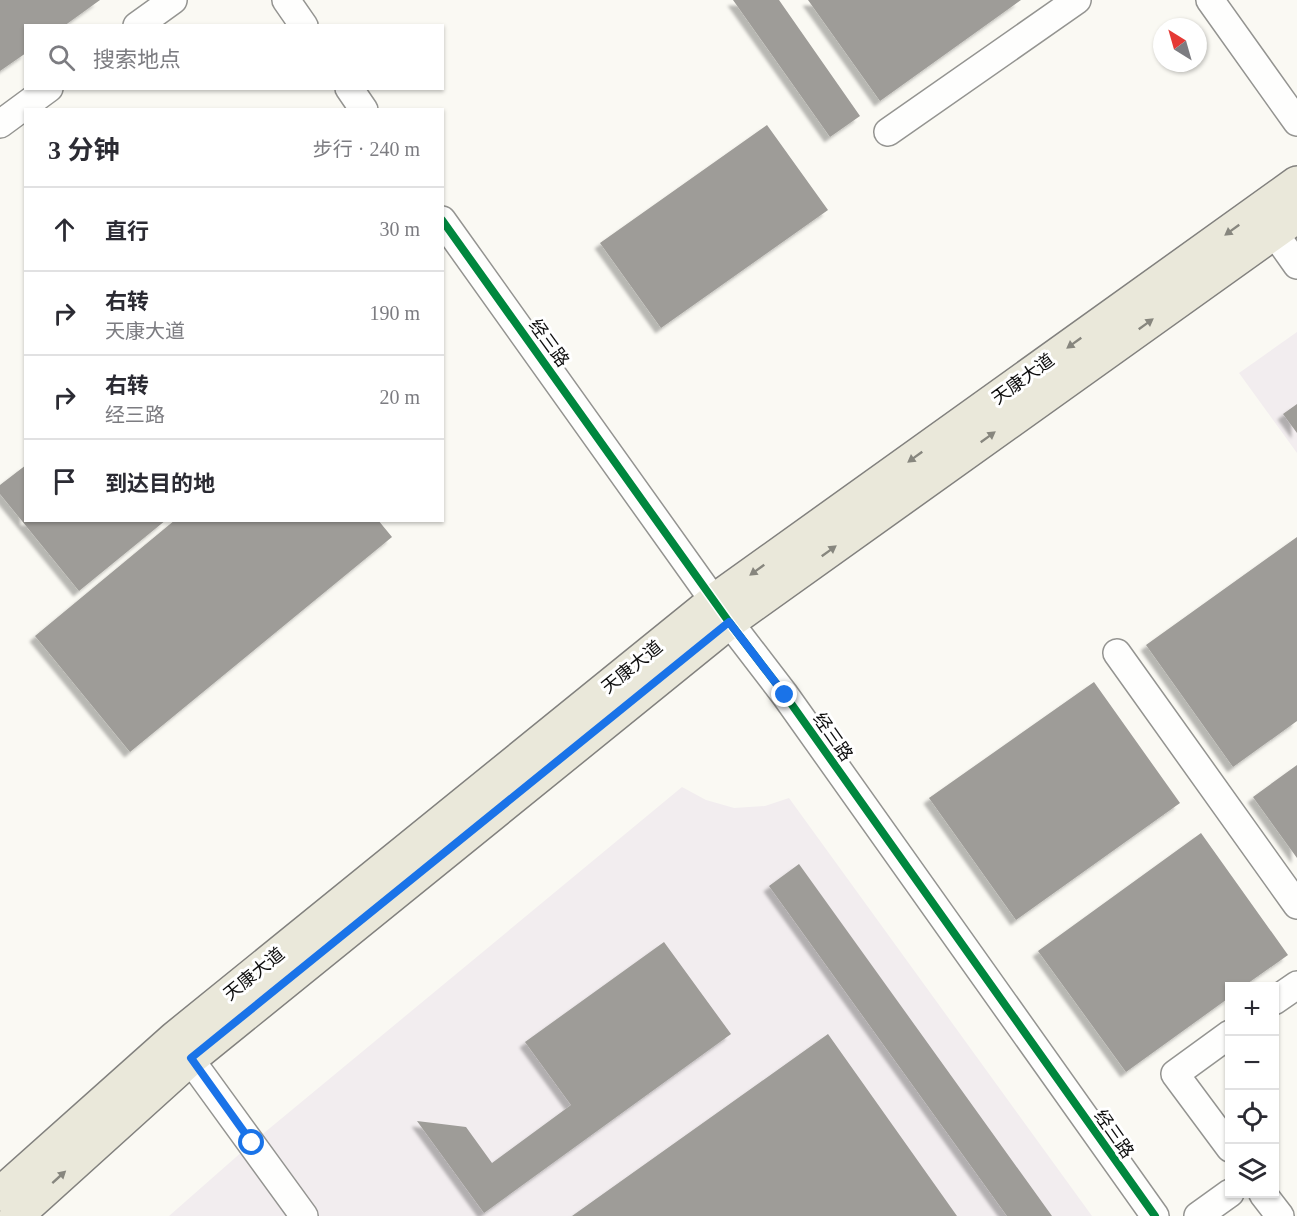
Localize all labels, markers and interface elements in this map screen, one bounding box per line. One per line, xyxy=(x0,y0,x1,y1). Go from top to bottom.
north arrow xyxy=(1153,18,1207,72)
search box xyxy=(24,24,444,90)
icon: search xyxy=(45,41,78,74)
text: 搜索地点 xyxy=(93,47,181,72)
text: 3 分钟 xyxy=(48,136,120,165)
text: 步行 · 240 m xyxy=(313,138,420,160)
icon: ahead xyxy=(48,213,81,246)
text: 30 m xyxy=(379,218,420,240)
text: 直行 xyxy=(105,219,149,244)
one-way arrow xyxy=(1225,223,1240,235)
text: 右转 xyxy=(105,289,149,314)
icon: right xyxy=(48,297,81,330)
text: 190 m xyxy=(369,302,420,324)
street label: 经三路 xyxy=(525,315,573,371)
one-way arrow xyxy=(1138,318,1154,330)
text: 天康大道 xyxy=(105,320,185,342)
one-way arrow xyxy=(1066,337,1082,349)
street label: 天康大道 xyxy=(988,350,1058,408)
text: 右转 xyxy=(105,373,149,398)
icon: right xyxy=(48,381,81,414)
text: 20 m xyxy=(379,386,420,408)
text: 经三路 xyxy=(105,404,165,426)
one-way arrow xyxy=(979,431,995,443)
one-way arrow xyxy=(908,450,923,462)
icon: arrive xyxy=(48,465,81,498)
text: 到达目的地 xyxy=(105,471,215,496)
one-way arrow xyxy=(822,545,837,557)
one-way arrow xyxy=(749,564,765,576)
street label: 天康大道 xyxy=(598,637,666,697)
route end xyxy=(771,681,797,707)
street label: 经三路 xyxy=(809,709,857,765)
street label: 天康大道 xyxy=(220,944,288,1004)
map controls xyxy=(1225,982,1279,1198)
button: + xyxy=(1225,982,1279,1036)
button: − xyxy=(1225,1036,1279,1090)
button: locate xyxy=(1225,1090,1279,1144)
street label: 经三路 xyxy=(1090,1106,1138,1162)
route start xyxy=(238,1129,264,1155)
button: layers xyxy=(1225,1144,1279,1198)
one-way arrow xyxy=(51,1171,66,1184)

